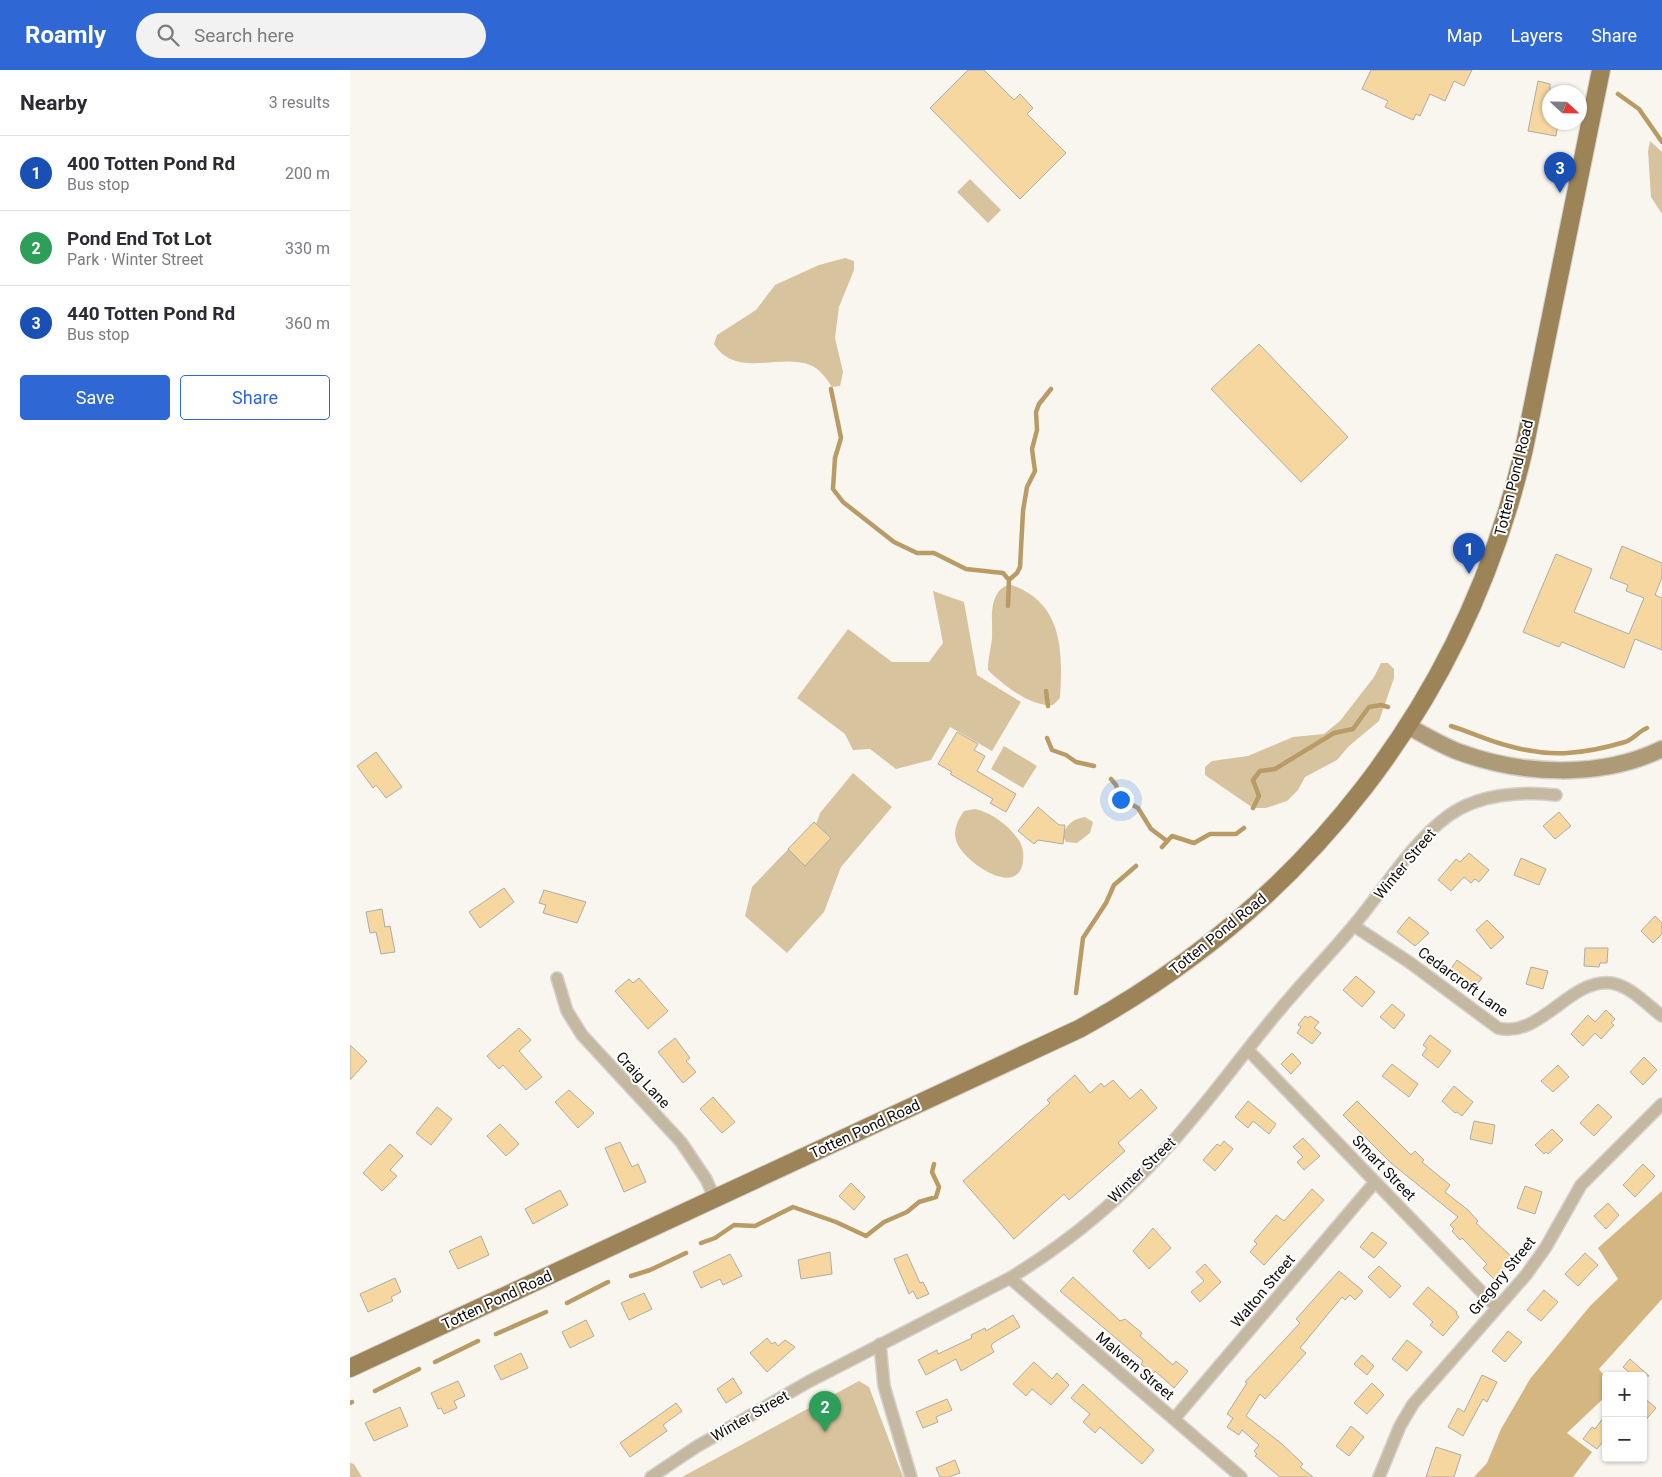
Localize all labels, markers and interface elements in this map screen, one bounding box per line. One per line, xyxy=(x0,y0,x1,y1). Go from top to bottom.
search box xyxy=(136,13,486,58)
text: Roamly xyxy=(25,21,106,49)
icon: search xyxy=(154,21,182,49)
text: Search here xyxy=(194,24,294,47)
text: Map xyxy=(1447,25,1482,46)
text: Layers xyxy=(1510,25,1563,46)
text: Share xyxy=(1591,25,1637,46)
north arrow xyxy=(1542,85,1587,130)
text: Nearby xyxy=(20,91,87,115)
text: 3 results xyxy=(269,93,330,112)
text: 400 Totten Pond Rd xyxy=(67,152,235,175)
pin: 3 xyxy=(1544,152,1576,193)
text: 1 xyxy=(31,164,41,183)
text: 200 m xyxy=(285,164,330,183)
text: Bus stop xyxy=(67,175,129,194)
text: Pond End Tot Lot xyxy=(67,227,212,250)
text: 2 xyxy=(31,239,41,258)
text: 330 m xyxy=(285,239,330,258)
text: Park · Winter Street xyxy=(67,250,204,269)
text: 440 Totten Pond Rd xyxy=(67,302,235,325)
text: 3 xyxy=(31,314,41,333)
text: 360 m xyxy=(285,314,330,333)
text: Bus stop xyxy=(67,325,129,344)
button: Save xyxy=(20,375,170,420)
button: Share xyxy=(180,375,330,420)
street label: Totten Pond Road xyxy=(1491,418,1537,538)
pin: 1 xyxy=(1453,533,1485,574)
your location xyxy=(1108,787,1134,813)
street label: Winter Street xyxy=(1370,825,1440,903)
street label: Totten Pond Road xyxy=(1166,889,1270,979)
street label: Cedarcroft Lane xyxy=(1414,943,1512,1021)
street label: Craig Lane xyxy=(612,1048,674,1112)
street label: Totten Pond Road xyxy=(807,1096,923,1162)
street label: Smart Street xyxy=(1348,1132,1420,1204)
street label: Winter Street xyxy=(1105,1133,1179,1207)
street label: Gregory Street xyxy=(1465,1233,1539,1319)
street label: Walton Street xyxy=(1227,1251,1299,1331)
street label: Totten Pond Road xyxy=(439,1267,555,1333)
street label: Malvern Street xyxy=(1092,1328,1178,1404)
map controls xyxy=(1602,1372,1647,1462)
button: + xyxy=(1602,1372,1647,1417)
street label: Winter Street xyxy=(708,1387,792,1445)
pin: 2 xyxy=(809,1391,841,1432)
button: − xyxy=(1602,1417,1647,1462)

